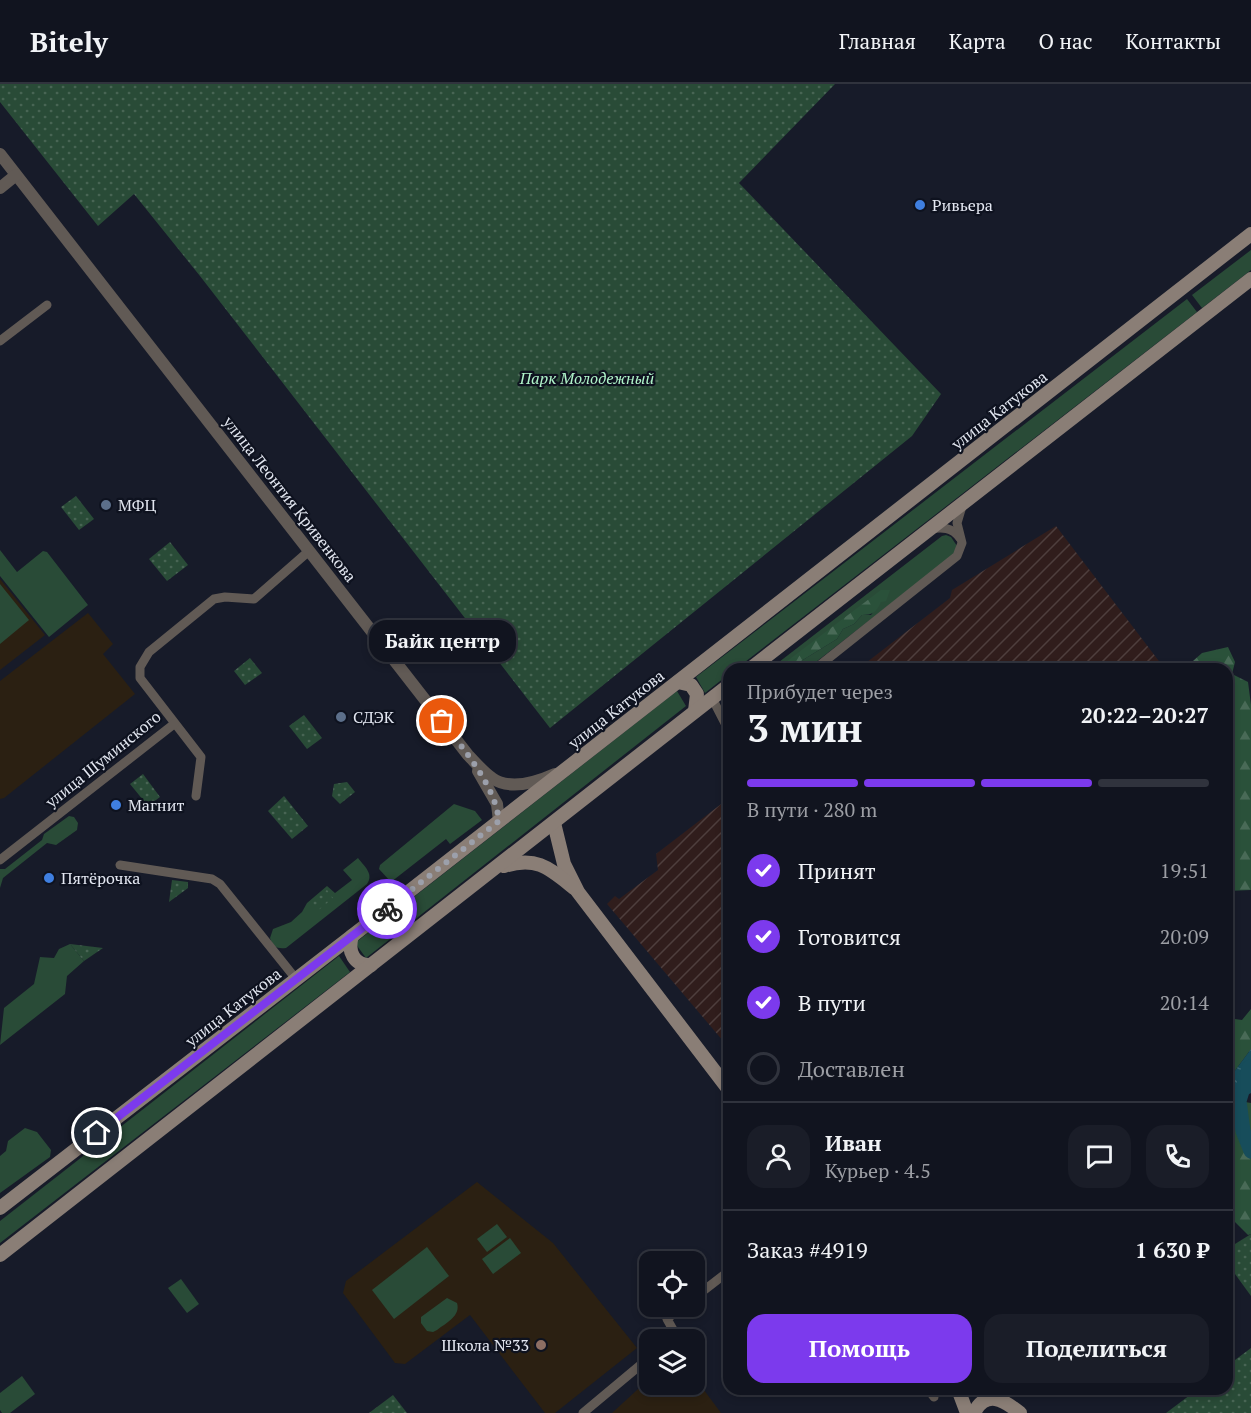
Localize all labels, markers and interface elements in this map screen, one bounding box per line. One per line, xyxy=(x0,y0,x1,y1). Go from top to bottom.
text: Bitely xyxy=(30,23,108,60)
text: Главная xyxy=(839,27,916,55)
text: Карта xyxy=(949,27,1006,55)
text: О нас xyxy=(1039,27,1092,55)
text: Контакты xyxy=(1125,27,1221,55)
place label: Ривьера xyxy=(932,194,993,216)
marker: Ривьера xyxy=(913,198,927,212)
street label: улица Катукова xyxy=(946,366,1052,455)
park label: Парк Молодежный xyxy=(519,367,655,389)
street label: улица Леонтия Кривенкова xyxy=(218,411,362,586)
place label: МФЦ xyxy=(118,494,156,516)
marker: МФЦ xyxy=(99,498,113,512)
callout: Байк центр xyxy=(368,619,516,661)
text: Байк центр xyxy=(385,627,500,654)
street label: улица Катукова xyxy=(563,665,669,754)
text: Прибудет через xyxy=(747,678,893,705)
pin xyxy=(416,695,467,746)
text: 20:22–20:27 xyxy=(1081,700,1209,729)
text: 3 мин xyxy=(747,701,863,753)
icon: bag xyxy=(425,704,458,737)
street label: улица Шуминского xyxy=(40,705,166,813)
place label: СДЭК xyxy=(353,706,395,728)
marker: СДЭК xyxy=(334,710,348,724)
place label: Магнит xyxy=(128,794,184,816)
text: В пути · 280 m xyxy=(747,796,877,823)
marker: Магнит xyxy=(109,798,123,812)
icon: check xyxy=(747,854,780,887)
text: Принят xyxy=(798,856,876,885)
text: 19:51 xyxy=(1160,857,1209,884)
place label: Пятёрочка xyxy=(61,867,140,889)
marker: Пятёрочка xyxy=(42,871,56,885)
courier xyxy=(357,879,417,939)
icon: bike xyxy=(371,893,404,926)
icon: check xyxy=(747,920,780,953)
text: Готовится xyxy=(798,922,901,951)
text: 20:09 xyxy=(1160,923,1209,950)
street label: улица Катукова xyxy=(180,963,286,1052)
icon: check xyxy=(747,986,780,1019)
text: В пути xyxy=(798,988,866,1017)
text: 20:14 xyxy=(1160,989,1209,1016)
text: Доставлен xyxy=(798,1054,905,1083)
pin xyxy=(71,1107,122,1158)
icon: home xyxy=(80,1116,113,1149)
button: person xyxy=(747,1125,810,1188)
button: chat xyxy=(1068,1125,1131,1188)
button: phone xyxy=(1146,1125,1209,1188)
text: Иван xyxy=(825,1128,882,1157)
text: Курьер · 4.5 xyxy=(825,1157,931,1184)
text: Заказ #4919 xyxy=(747,1235,868,1264)
text: 1 630 ₽ xyxy=(1135,1235,1209,1264)
map controls xyxy=(639,1251,705,1395)
button: locate xyxy=(639,1251,705,1317)
button: Помощь xyxy=(747,1314,972,1383)
button: Поделиться xyxy=(984,1314,1209,1383)
button: layers xyxy=(639,1329,705,1395)
place label: Школа №33 xyxy=(441,1334,529,1356)
marker: Школа №33 xyxy=(534,1338,548,1352)

